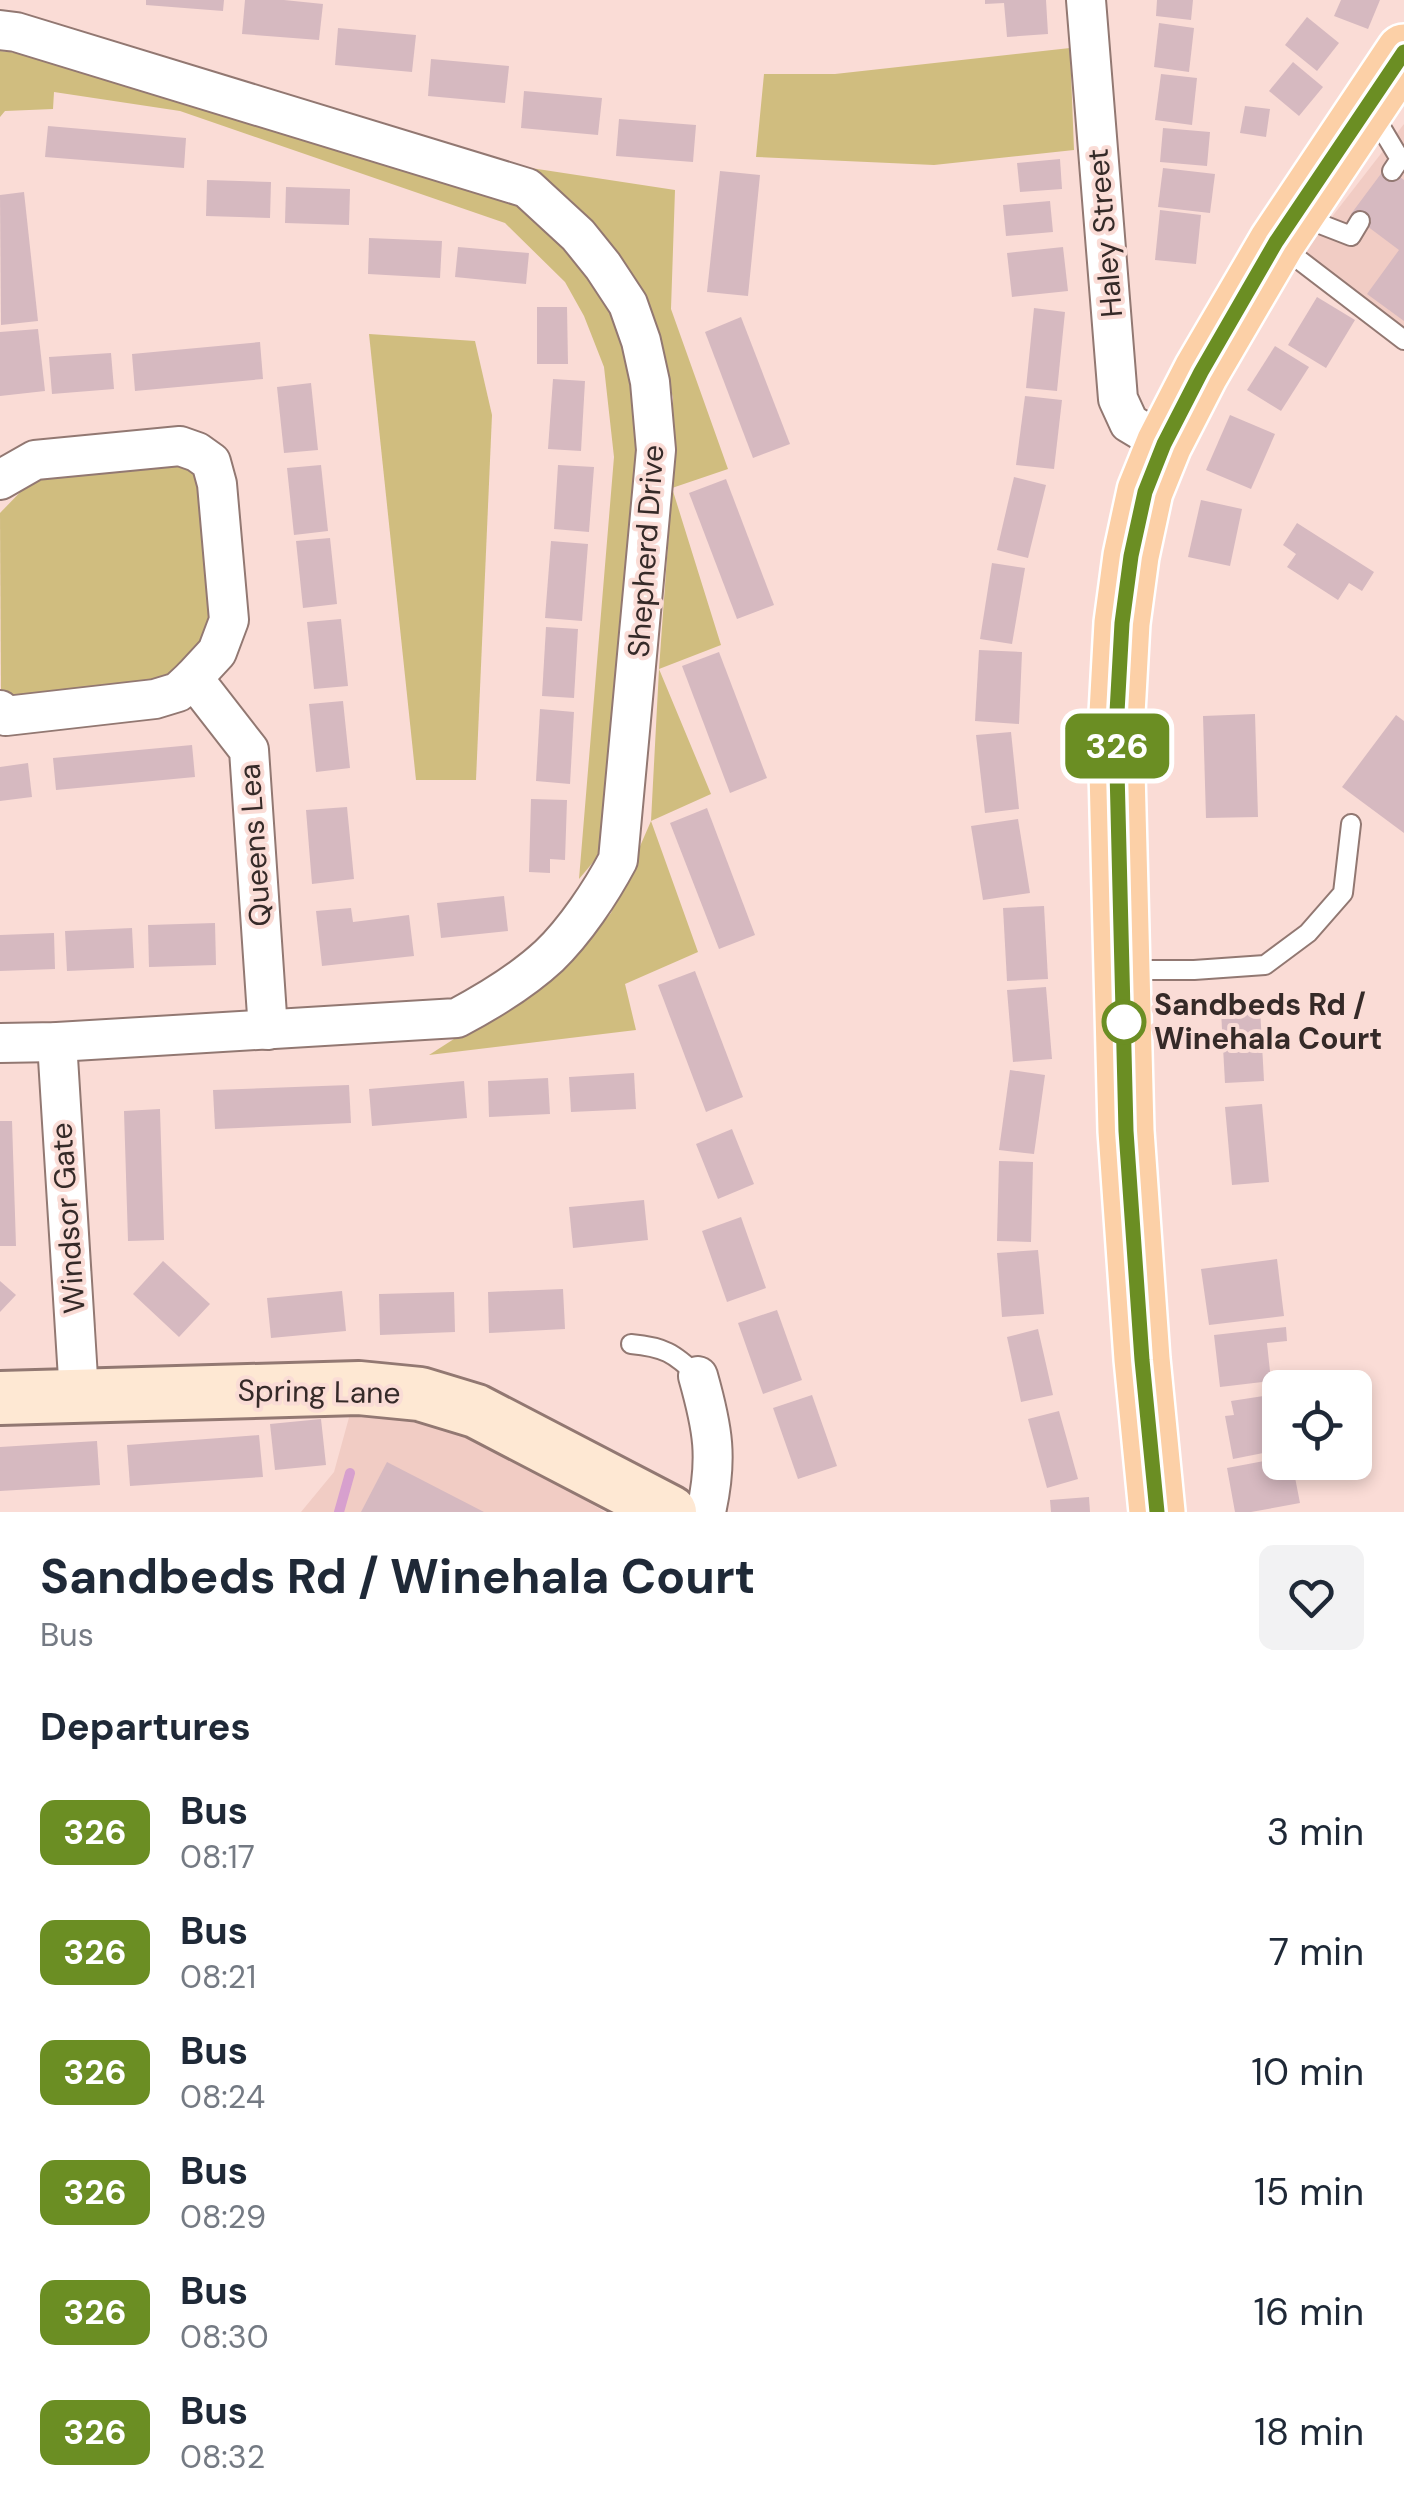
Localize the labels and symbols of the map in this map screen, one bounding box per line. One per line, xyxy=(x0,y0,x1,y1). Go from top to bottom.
street label: Haley Street xyxy=(1078,147,1131,319)
street label: Shepherd Drive xyxy=(619,443,672,659)
line badge: 326 xyxy=(1060,714,1174,778)
street label: Queens Lea xyxy=(229,762,280,928)
place label: Sandbeds Rd / Winehala Court xyxy=(1154,985,1382,1058)
marker: Sandbeds Rd / Winehala Court xyxy=(1103,1001,1145,1043)
street label: Windsor Gate xyxy=(41,1121,94,1315)
street label: Spring Lane xyxy=(237,1371,401,1412)

